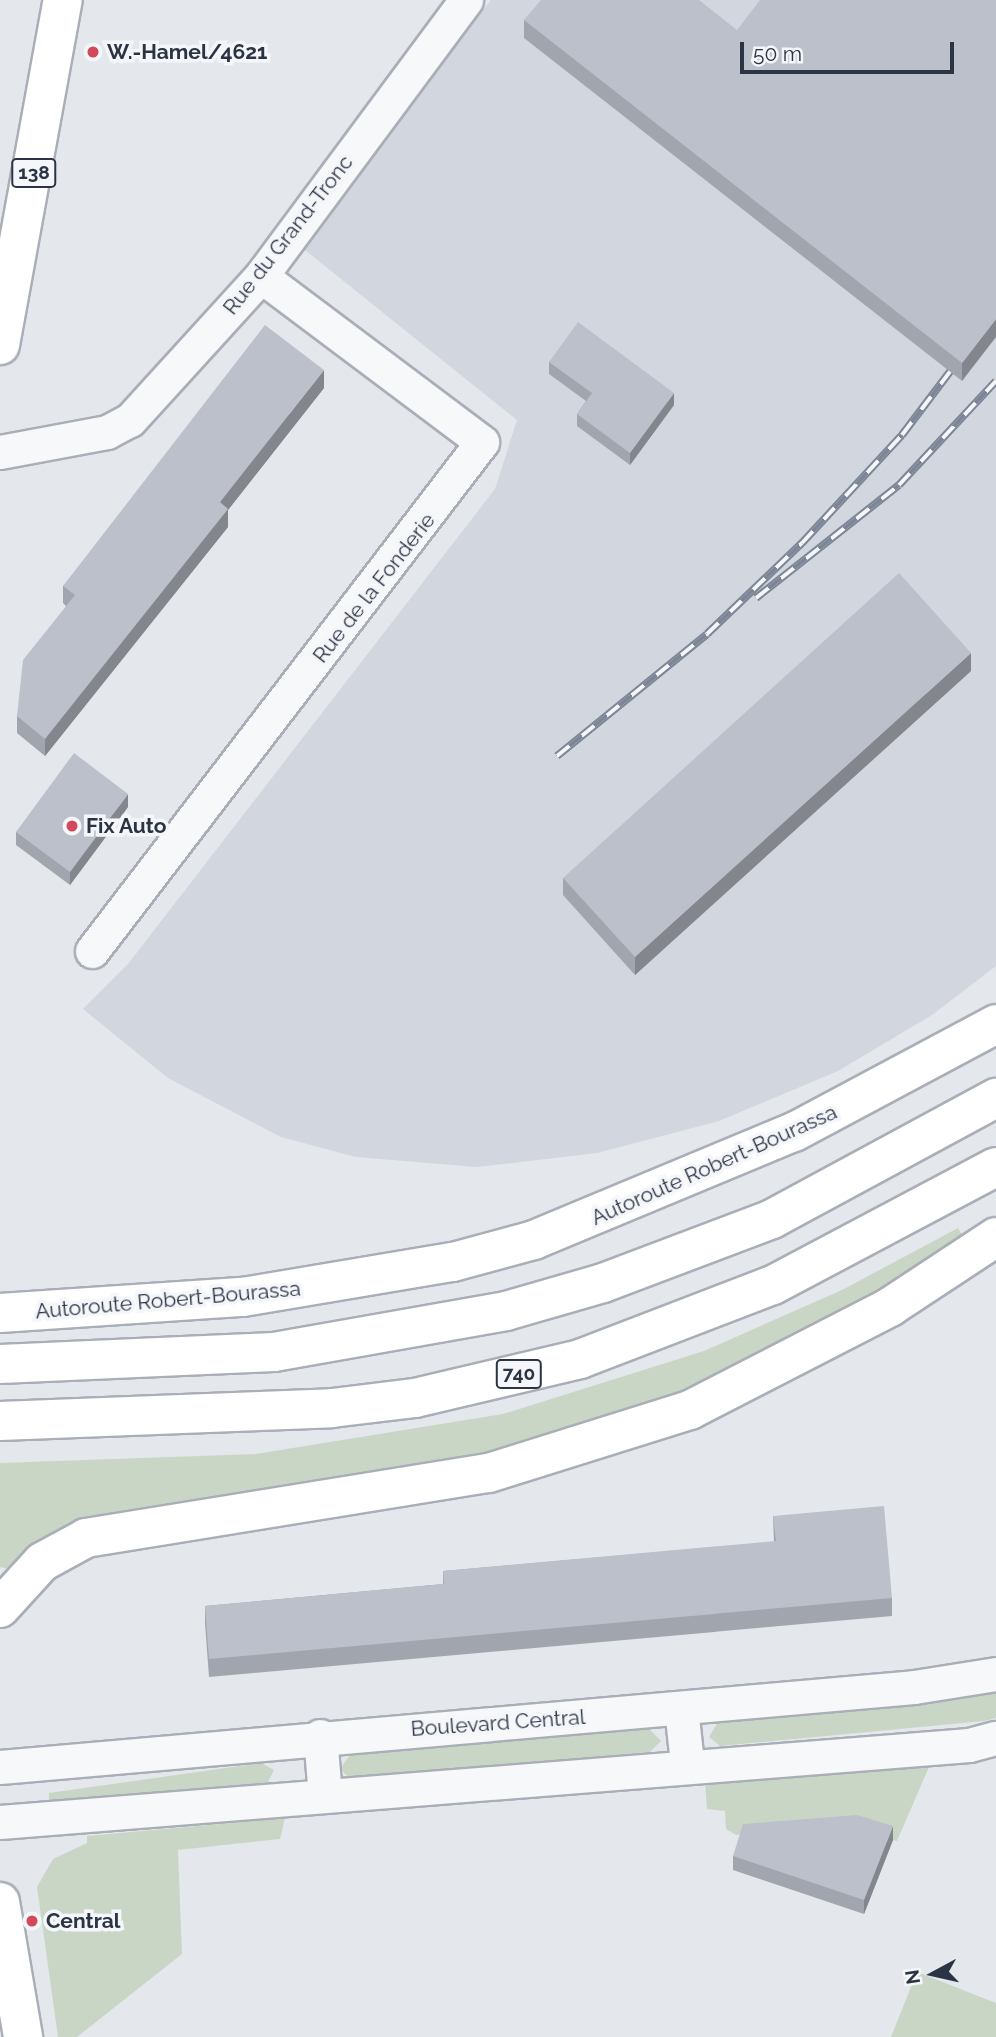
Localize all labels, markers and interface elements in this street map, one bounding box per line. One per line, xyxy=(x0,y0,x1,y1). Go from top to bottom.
scale bar xyxy=(744,28,958,72)
place label: W.-Hamel/4621 xyxy=(107,39,267,65)
text: 50 m xyxy=(753,41,802,66)
marker: W.-Hamel/4621 xyxy=(85,44,101,60)
street label: Rue du Grand-Tronc xyxy=(218,150,358,320)
road number: 138 xyxy=(11,158,57,188)
street label: Rue de la Fonderie xyxy=(308,508,440,668)
place label: Fix Auto xyxy=(86,813,167,839)
marker: Fix Auto xyxy=(64,818,80,834)
street label: Autoroute Robert-Bourassa xyxy=(587,1099,841,1231)
street label: Autoroute Robert-Bourassa xyxy=(34,1276,302,1324)
road number: 740 xyxy=(494,1358,544,1390)
street label: Boulevard Central xyxy=(410,1704,586,1742)
place label: Central xyxy=(46,1908,120,1934)
marker: Central xyxy=(24,1913,40,1929)
north arrow xyxy=(898,1939,968,2009)
text: N xyxy=(900,1968,924,1986)

